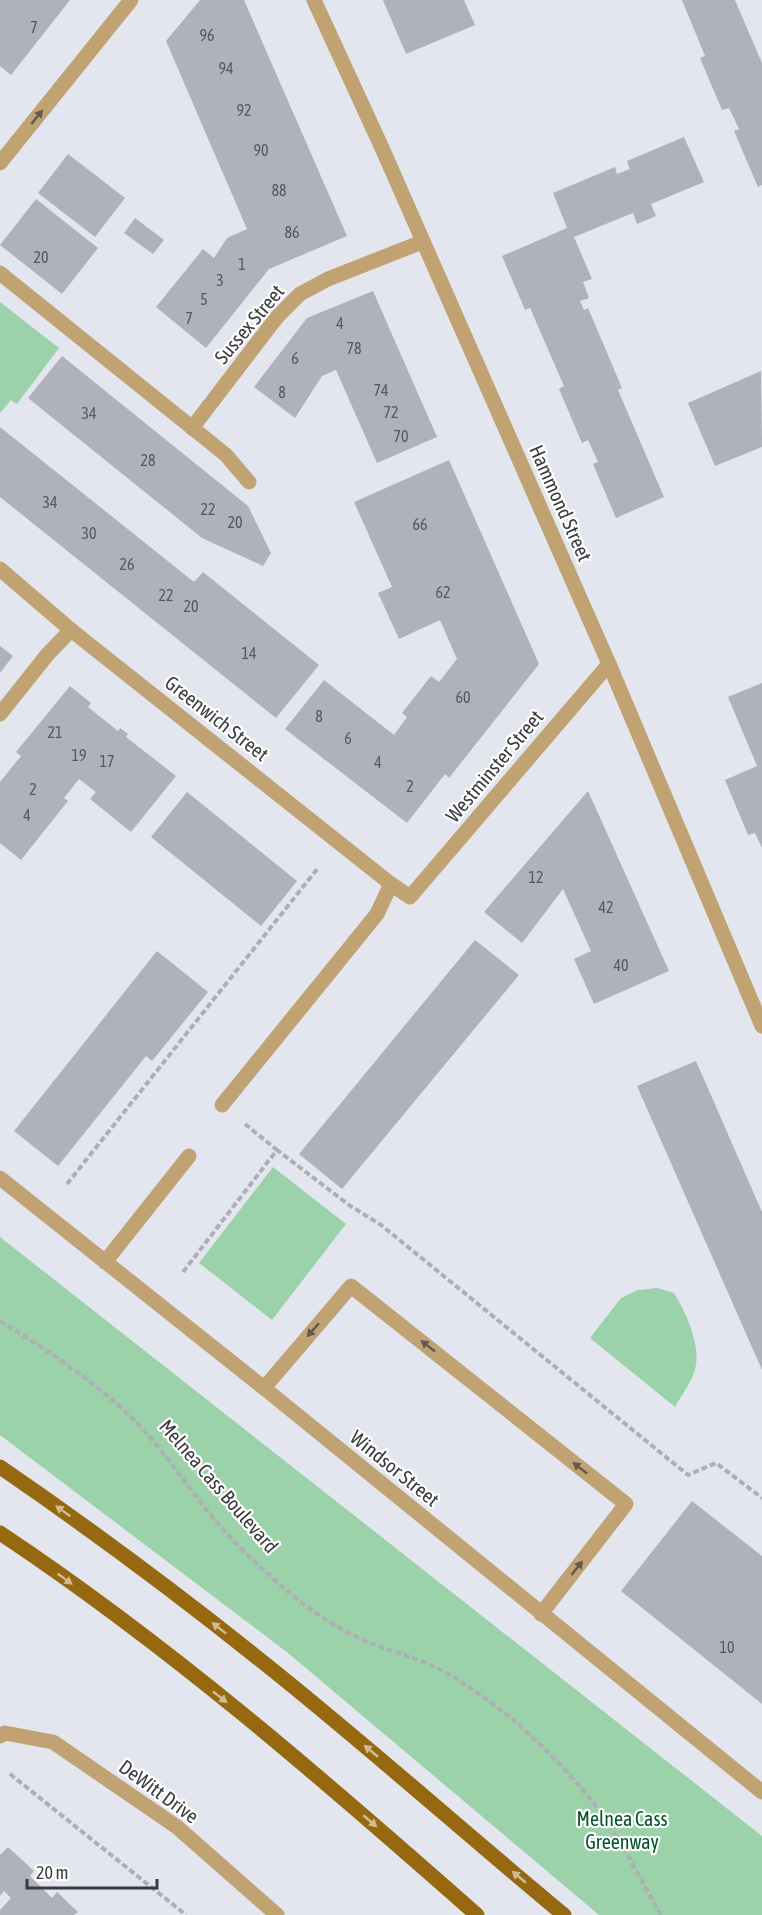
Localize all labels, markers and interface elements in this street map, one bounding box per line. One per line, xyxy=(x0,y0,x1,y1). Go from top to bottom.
house number: 7 xyxy=(30,18,38,36)
house number: 96 xyxy=(199,26,215,44)
house number: 94 xyxy=(218,59,234,77)
house number: 92 xyxy=(236,101,252,119)
one-way arrow xyxy=(30,109,43,125)
house number: 90 xyxy=(253,141,269,159)
house number: 88 xyxy=(271,181,287,199)
house number: 86 xyxy=(284,223,300,241)
house number: 20 xyxy=(33,248,49,266)
house number: 1 xyxy=(238,255,246,273)
house number: 3 xyxy=(216,271,224,289)
street label: Sussex Street xyxy=(209,280,289,368)
house number: 5 xyxy=(200,290,208,308)
house number: 7 xyxy=(185,309,193,327)
house number: 4 xyxy=(336,314,344,332)
house number: 78 xyxy=(346,339,362,357)
house number: 6 xyxy=(291,349,299,367)
house number: 74 xyxy=(373,381,389,399)
house number: 8 xyxy=(278,383,286,401)
house number: 72 xyxy=(383,403,399,421)
house number: 34 xyxy=(81,404,97,422)
house number: 70 xyxy=(393,427,409,445)
street label: Hammond Street xyxy=(525,441,597,565)
house number: 28 xyxy=(140,451,156,469)
house number: 34 xyxy=(42,493,58,511)
house number: 22 xyxy=(200,500,216,518)
house number: 20 xyxy=(227,513,243,531)
house number: 66 xyxy=(412,515,428,533)
house number: 30 xyxy=(81,524,97,542)
house number: 26 xyxy=(119,555,135,573)
house number: 62 xyxy=(435,583,451,601)
house number: 22 xyxy=(158,586,174,604)
house number: 20 xyxy=(183,597,199,615)
house number: 14 xyxy=(241,644,257,662)
street label: Greenwich Street xyxy=(161,671,273,766)
house number: 60 xyxy=(455,688,471,706)
street label: Westminster Street xyxy=(441,705,548,827)
house number: 8 xyxy=(315,707,323,725)
house number: 21 xyxy=(47,723,63,741)
house number: 6 xyxy=(344,729,352,747)
house number: 19 xyxy=(71,746,87,764)
house number: 17 xyxy=(99,752,115,770)
house number: 4 xyxy=(374,753,382,771)
house number: 2 xyxy=(406,777,414,795)
house number: 2 xyxy=(29,780,37,798)
house number: 4 xyxy=(23,806,31,824)
house number: 12 xyxy=(528,868,544,886)
house number: 42 xyxy=(598,898,614,916)
house number: 40 xyxy=(613,956,629,974)
one-way arrow xyxy=(307,1322,320,1337)
one-way arrow xyxy=(420,1341,435,1353)
street label: Melnea Cass Boulevard xyxy=(155,1415,283,1557)
street label: Windsor Street xyxy=(346,1425,444,1511)
one-way arrow xyxy=(573,1462,588,1474)
one-way arrow xyxy=(56,1505,72,1517)
one-way arrow xyxy=(571,1560,583,1575)
one-way arrow xyxy=(56,1573,72,1585)
one-way arrow xyxy=(212,1622,227,1634)
house number: 10 xyxy=(719,1638,735,1656)
one-way arrow xyxy=(213,1690,228,1702)
one-way arrow xyxy=(364,1745,379,1758)
street label: DeWitt Drive xyxy=(115,1755,203,1827)
park label: Melnea Cass Greenway xyxy=(576,1807,668,1853)
one-way arrow xyxy=(363,1814,378,1828)
scale bar xyxy=(27,1852,158,1890)
text: 20 m xyxy=(36,1862,68,1883)
one-way arrow xyxy=(512,1871,527,1884)

